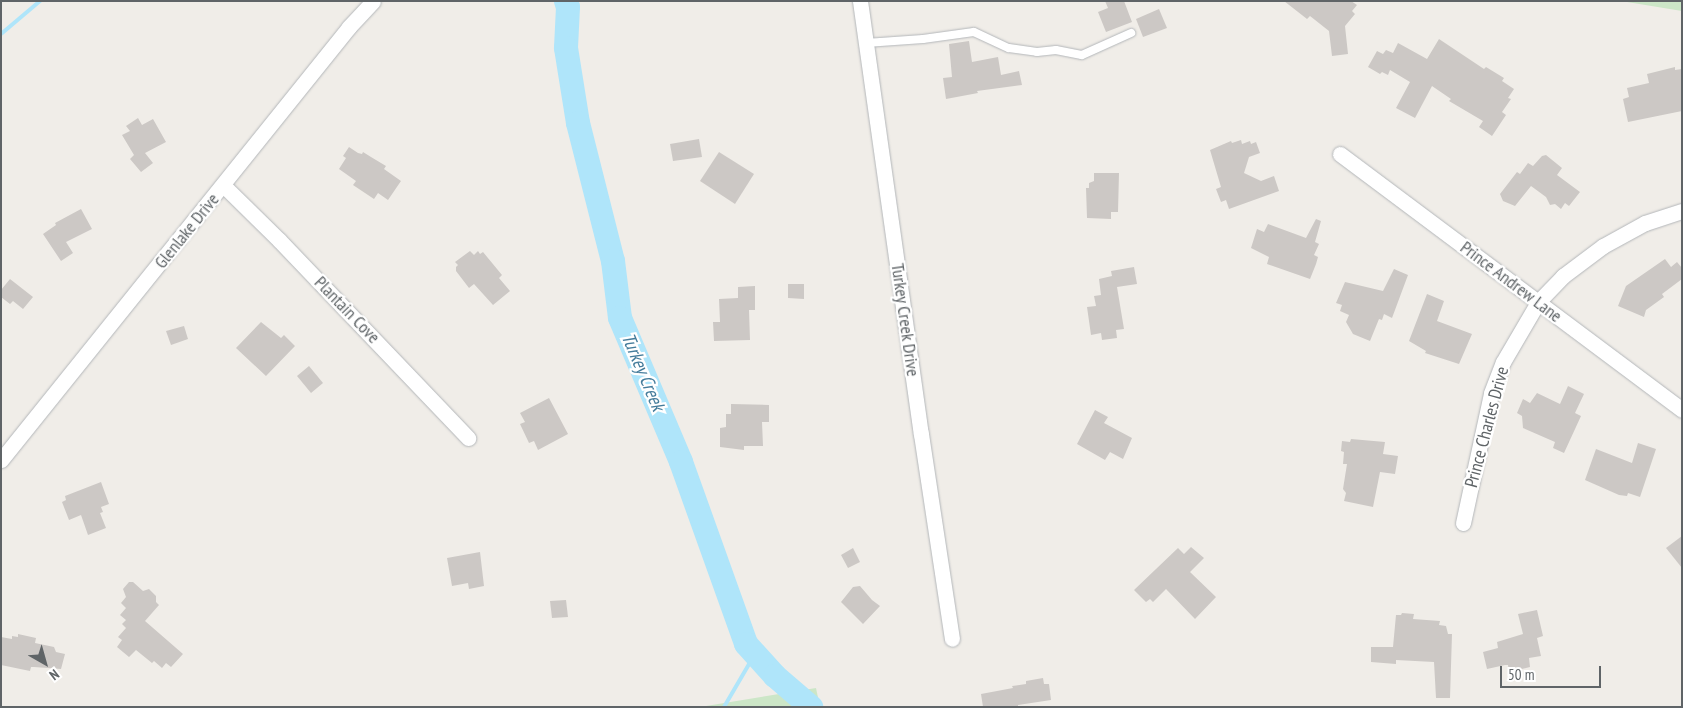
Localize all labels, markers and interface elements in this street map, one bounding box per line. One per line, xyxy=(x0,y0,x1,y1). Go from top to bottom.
street label: Glenlake Drive xyxy=(150,189,224,273)
street label: Prince Andrew Lane xyxy=(1456,237,1566,327)
street label: Turkey Creek Drive xyxy=(886,262,924,378)
street label: Plantain Cove xyxy=(310,272,384,348)
water label: Turkey Creek xyxy=(616,329,670,415)
street label: Prince Charles Drive xyxy=(1460,364,1514,490)
north arrow xyxy=(20,638,70,688)
scale bar xyxy=(1503,656,1604,688)
text: N xyxy=(46,665,63,684)
text: 50 m xyxy=(1508,665,1534,684)

